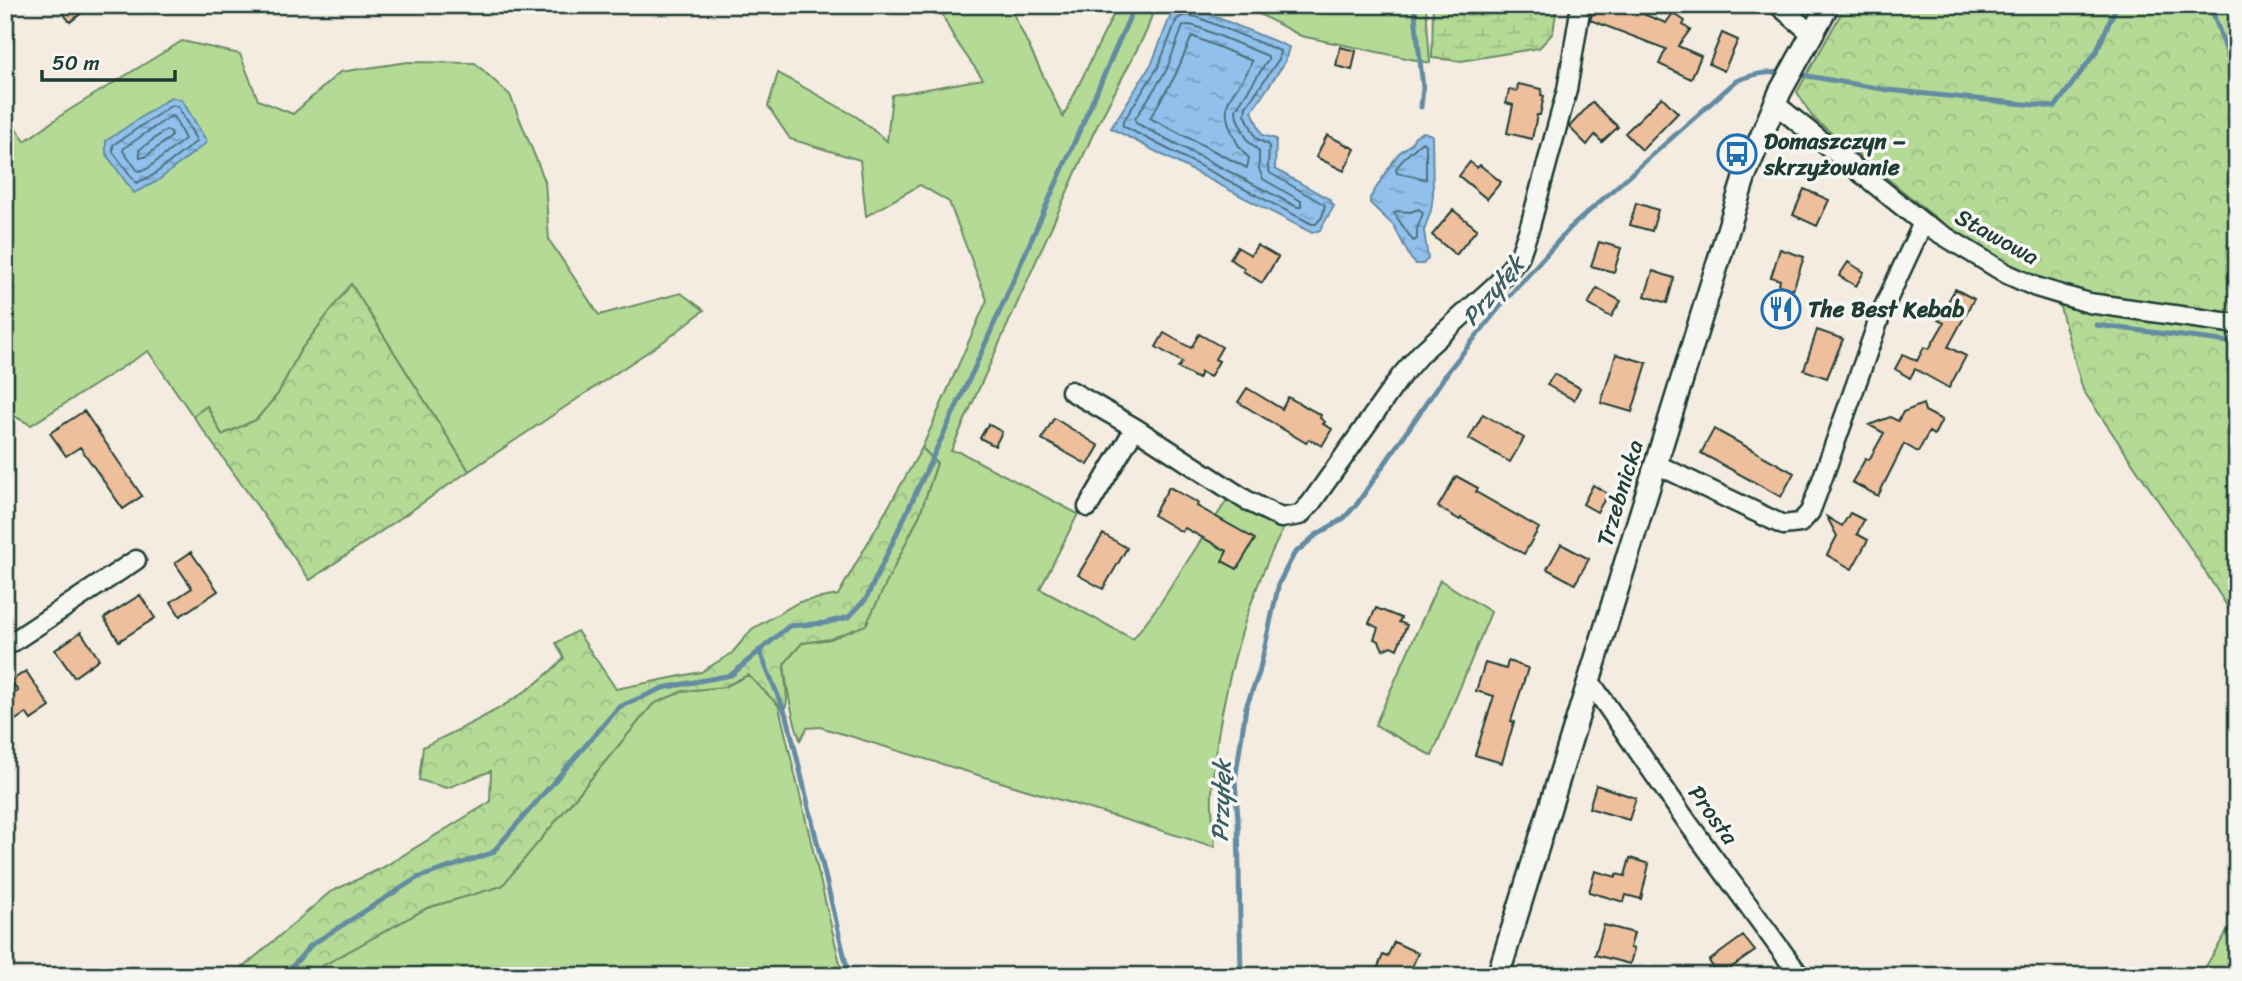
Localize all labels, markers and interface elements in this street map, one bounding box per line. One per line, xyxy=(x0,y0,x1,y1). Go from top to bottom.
scale bar xyxy=(42,38,175,82)
text: 50 m xyxy=(52,44,100,82)
place label: Domaszczyn – skrzyżowanie xyxy=(1763,121,1906,188)
bus stop icon: Domaszczyn – skrzyżowanie xyxy=(1716,133,1758,175)
street label: Stawowa xyxy=(1947,197,2047,277)
water label: Przyłęk xyxy=(1451,244,1537,336)
restaurant icon: The Best Kebab xyxy=(1760,288,1802,330)
place label: The Best Kebab xyxy=(1808,289,1964,330)
street label: Trzebnicka xyxy=(1584,434,1656,551)
water label: Przyłęk xyxy=(1199,757,1244,842)
street label: Prosta xyxy=(1677,776,1749,854)

